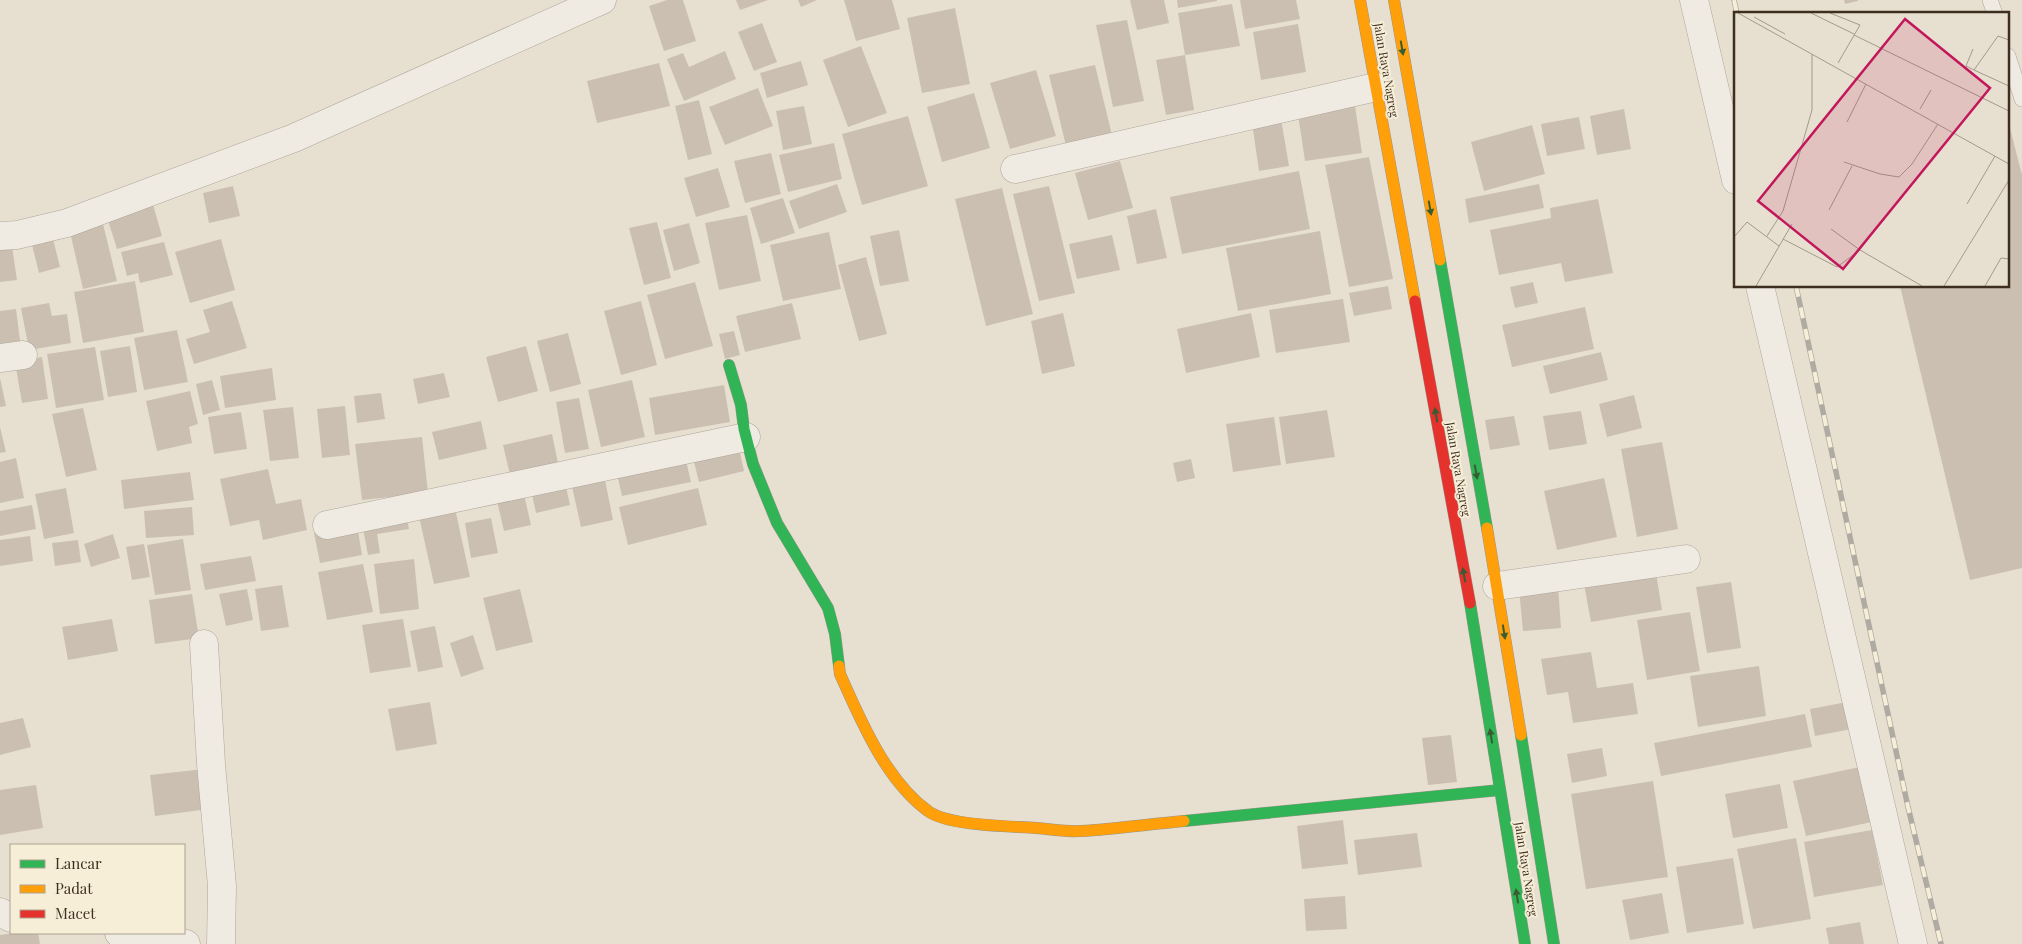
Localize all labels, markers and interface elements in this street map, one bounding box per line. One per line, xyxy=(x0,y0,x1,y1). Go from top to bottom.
inset map xyxy=(1734,12,2010,288)
street label: Jalan Raya Nagreg xyxy=(1371,21,1403,119)
one-way arrow xyxy=(1398,40,1406,56)
one-way arrow xyxy=(1427,200,1435,216)
one-way arrow xyxy=(1431,407,1439,423)
street label: Jalan Raya Nagreg xyxy=(1443,420,1475,518)
one-way arrow xyxy=(1473,464,1481,480)
one-way arrow xyxy=(1460,567,1468,583)
one-way arrow xyxy=(1500,624,1508,640)
one-way arrow xyxy=(1487,727,1495,743)
street label: Jalan Raya Nagreg xyxy=(1511,819,1542,918)
legend xyxy=(10,844,185,934)
text: Lancar xyxy=(55,853,102,873)
text: Padat xyxy=(55,878,93,898)
one-way arrow xyxy=(1513,888,1521,904)
text: Macet xyxy=(55,903,96,923)

